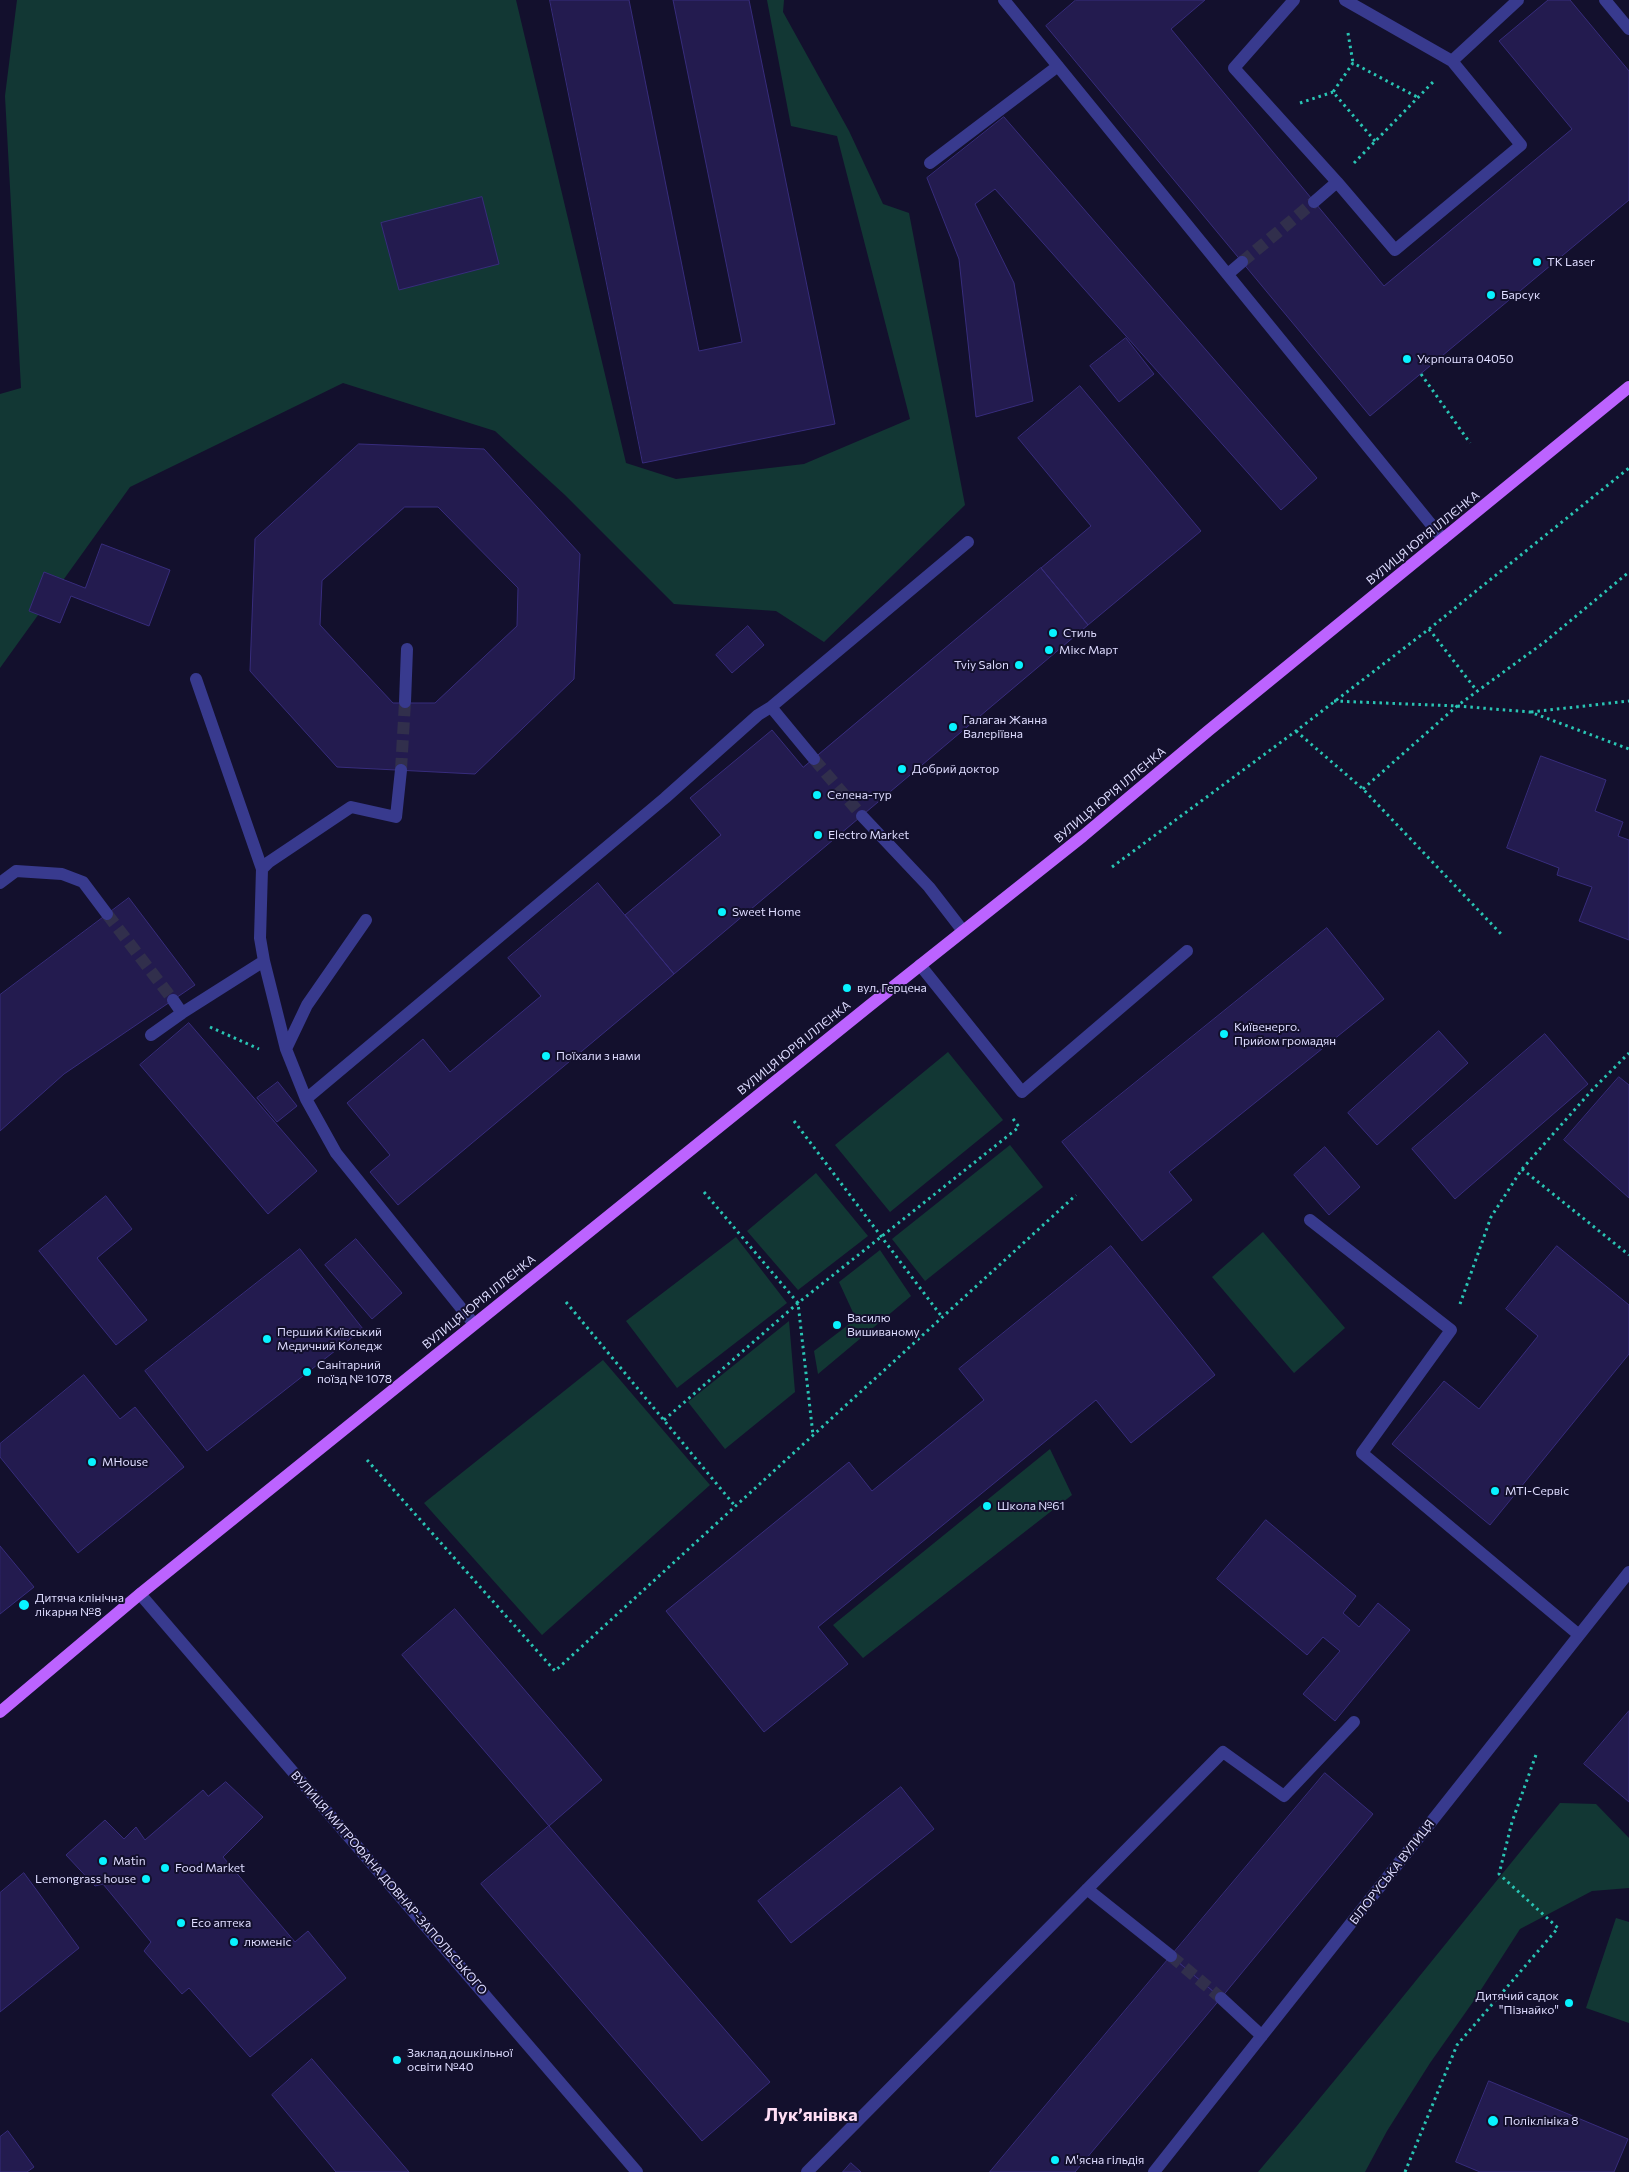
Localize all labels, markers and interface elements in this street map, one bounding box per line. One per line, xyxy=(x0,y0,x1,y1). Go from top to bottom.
place label: TK Laser xyxy=(1547,255,1595,269)
marker: TK Laser xyxy=(1531,256,1543,268)
place label: Барсук xyxy=(1501,288,1540,302)
marker: Барсук xyxy=(1485,289,1497,301)
place label: Укрпошта 04050 xyxy=(1417,352,1514,366)
marker: Укрпошта 04050 xyxy=(1401,353,1413,365)
street label: ВУЛИЦЯ ЮРІЯ ІЛЛЄНКА xyxy=(1364,488,1482,588)
place label: Стиль xyxy=(1063,626,1097,640)
marker: Стиль xyxy=(1047,627,1059,639)
place label: Мікс Март xyxy=(1059,643,1118,657)
marker: Мікс Март xyxy=(1043,644,1055,656)
place label: Tviy Salon xyxy=(954,658,1009,672)
marker: Tviy Salon xyxy=(1013,659,1025,671)
place label: Галаган Жанна Валеріївна xyxy=(963,713,1047,741)
marker: Галаган Жанна Валеріївна xyxy=(947,721,959,733)
street label: ВУЛИЦЯ ЮРІЯ ІЛЛЄНКА xyxy=(1051,744,1169,846)
place label: Добрий доктор xyxy=(912,762,999,776)
marker: Добрий доктор xyxy=(896,763,908,775)
place label: Селена-тур xyxy=(827,788,892,802)
marker: Селена-тур xyxy=(811,789,823,801)
place label: Electro Market xyxy=(828,828,909,842)
marker: Electro Market xyxy=(812,829,824,841)
place label: Sweet Home xyxy=(732,905,801,919)
marker: Sweet Home xyxy=(716,906,728,918)
place label: вул. Герцена xyxy=(857,981,927,995)
marker: вул. Герцена xyxy=(841,982,853,994)
street label: ВУЛИЦЯ ЮРІЯ ІЛЛЄНКА xyxy=(735,998,853,1098)
place label: Київенерго. Прийом громадян xyxy=(1234,1020,1336,1048)
marker: Київенерго. Прийом громадян xyxy=(1218,1028,1230,1040)
place label: Поїхали з нами xyxy=(556,1049,641,1063)
marker: Поїхали з нами xyxy=(540,1050,552,1062)
street label: ВУЛИЦЯ ЮРІЯ ІЛЛЄНКА xyxy=(420,1252,538,1352)
place label: Василю Вишиваному xyxy=(847,1311,920,1339)
marker: Василю Вишиваному xyxy=(831,1319,843,1331)
place label: Перший Київський Медичний Коледж xyxy=(277,1325,382,1353)
marker: Перший Київський Медичний Коледж xyxy=(261,1333,273,1345)
place label: Санітарний поїзд № 1078 xyxy=(317,1358,392,1386)
marker: Санітарний поїзд № 1078 xyxy=(301,1366,313,1378)
place label: MHouse xyxy=(102,1455,148,1469)
marker: MHouse xyxy=(86,1456,98,1468)
place label: МТІ-Сервіс xyxy=(1505,1484,1569,1498)
marker: МТІ-Сервіс xyxy=(1489,1485,1501,1497)
place label: Школа №61 xyxy=(997,1499,1065,1513)
marker: Школа №61 xyxy=(981,1500,993,1512)
place label: Дитяча клінічна лікарня №8 xyxy=(35,1591,124,1619)
marker: Дитяча клінічна лікарня №8 xyxy=(17,1598,31,1612)
street label: ВУЛИЦЯ МИТРОФАНА ДОВНАР-ЗАПОЛЬСЬКОГО xyxy=(288,1768,490,1998)
street label: БІЛОРУСЬКА ВУЛИЦЯ xyxy=(1347,1817,1437,1927)
place label: Matin xyxy=(113,1854,146,1868)
marker: Matin xyxy=(97,1855,109,1867)
place label: Food Market xyxy=(175,1861,245,1875)
marker: Food Market xyxy=(159,1862,171,1874)
place label: Lemongrass house xyxy=(35,1872,136,1886)
marker: Lemongrass house xyxy=(140,1873,152,1885)
place label: Eco аптека xyxy=(191,1916,251,1930)
marker: Eco аптека xyxy=(175,1917,187,1929)
place label: люменіс xyxy=(244,1935,291,1949)
marker: люменіс xyxy=(228,1936,240,1948)
place label: Дитячий садок "Пізнайко" xyxy=(1476,1989,1559,2017)
marker: Дитячий садок "Пізнайко" xyxy=(1563,1997,1575,2009)
place label: Заклад дошкільної освіти №40 xyxy=(407,2046,513,2074)
marker: Заклад дошкільної освіти №40 xyxy=(391,2054,403,2066)
district label: Лукʼянівка xyxy=(764,2104,858,2126)
marker: Поліклініка 8 xyxy=(1486,2114,1500,2128)
place label: Поліклініка 8 xyxy=(1504,2114,1579,2128)
place label: М'ясна гільдія xyxy=(1065,2153,1144,2167)
marker: М'ясна гільдія xyxy=(1049,2154,1061,2166)

